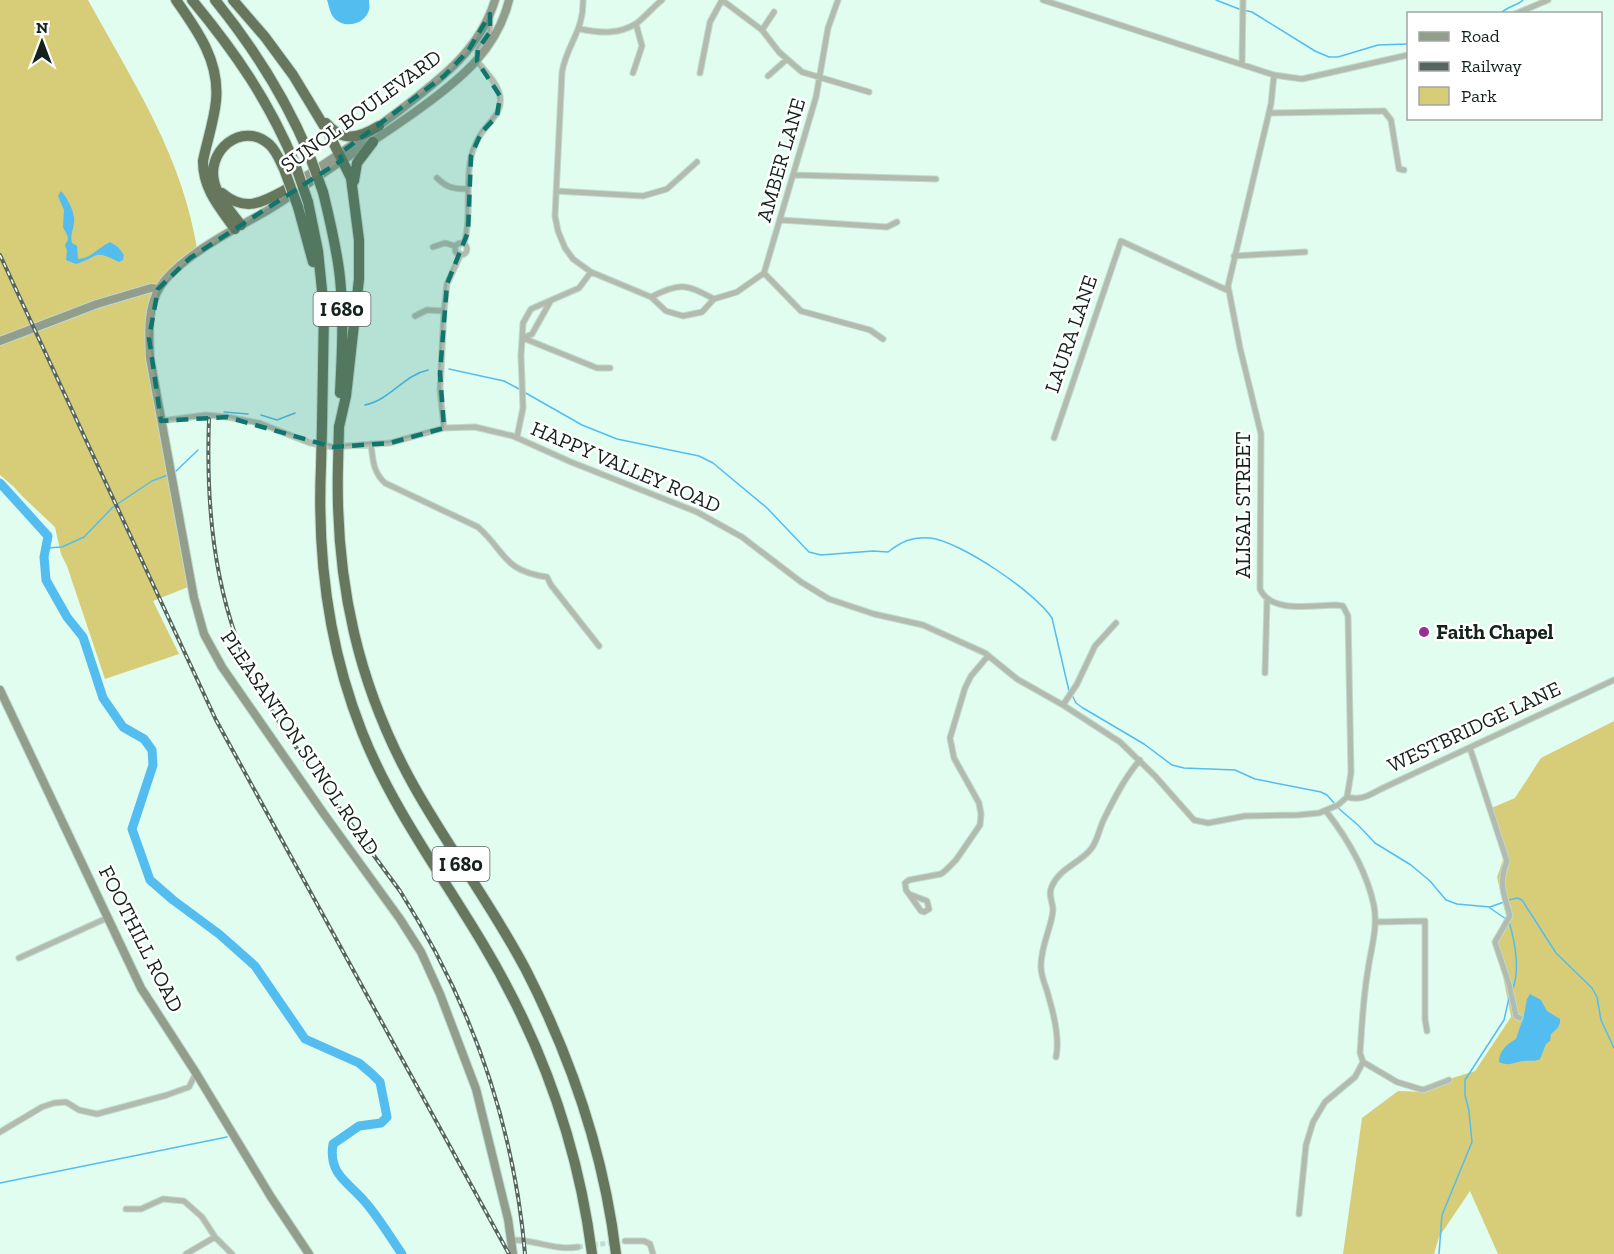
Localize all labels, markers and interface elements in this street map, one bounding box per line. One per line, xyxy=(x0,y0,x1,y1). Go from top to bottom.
north arrow xyxy=(12,12,72,72)
legend xyxy=(1407,12,1602,120)
text: N xyxy=(36,18,48,37)
text: Road xyxy=(1461,25,1500,47)
street label: SUNOL BOULEVARD xyxy=(276,44,446,177)
text: Railway xyxy=(1461,55,1523,77)
text: Park xyxy=(1461,85,1497,107)
street label: AMBER LANE xyxy=(751,95,810,225)
street label: LAURA LANE xyxy=(1039,272,1102,396)
road number: I 680 xyxy=(314,292,370,326)
street label: HAPPY VALLEY ROAD xyxy=(528,415,725,518)
street label: ALISAL STREET xyxy=(1230,432,1255,578)
place label: Faith Chapel xyxy=(1436,619,1554,644)
marker: Faith Chapel xyxy=(1417,625,1431,639)
street label: PLEASANTON SUNOL ROAD xyxy=(216,626,385,860)
street label: WESTBRIDGE LANE xyxy=(1383,676,1564,778)
road number: I 680 xyxy=(432,847,490,881)
street label: FOOTHILL ROAD xyxy=(94,861,189,1016)

